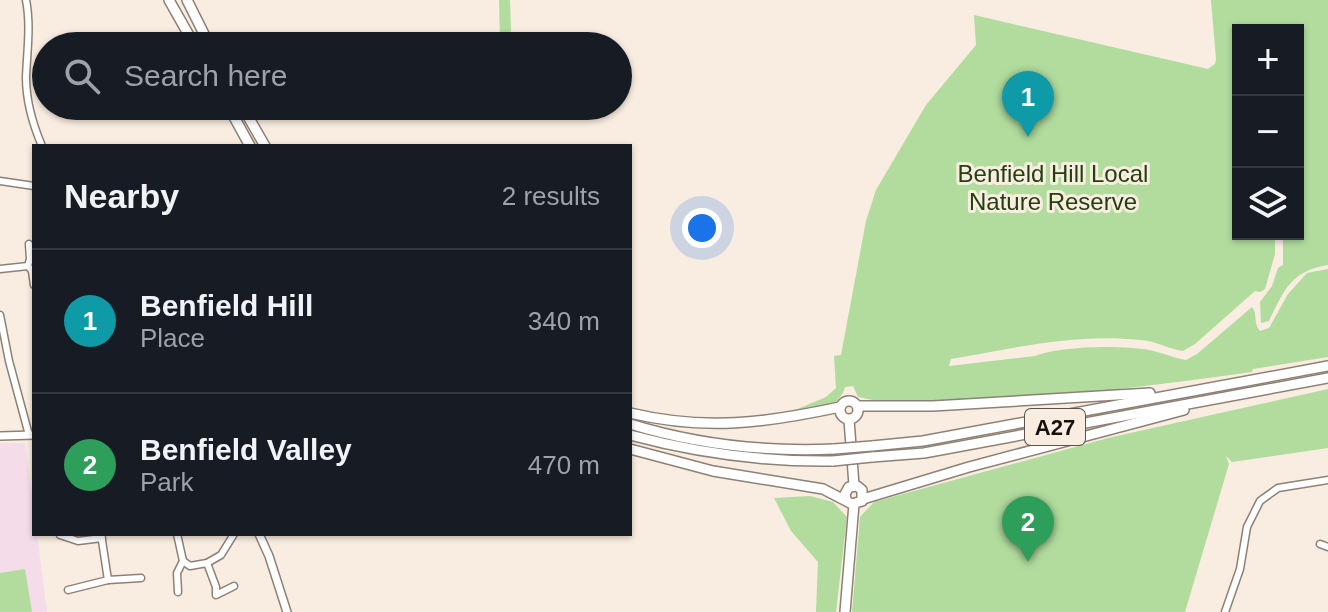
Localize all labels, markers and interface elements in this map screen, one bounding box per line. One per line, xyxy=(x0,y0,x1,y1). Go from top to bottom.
map controls xyxy=(1232,24,1304,240)
button: + xyxy=(1232,24,1304,96)
search box xyxy=(32,32,632,120)
icon: search xyxy=(60,54,104,98)
text: Search here xyxy=(124,59,287,92)
pin: 1 xyxy=(1002,71,1054,137)
button: − xyxy=(1232,96,1304,168)
park label: Benfield Hill Local Nature Reserve xyxy=(958,160,1148,215)
button: layers xyxy=(1232,168,1304,240)
text: Nearby xyxy=(64,177,179,215)
text: 2 results xyxy=(502,181,600,211)
your location xyxy=(682,208,722,248)
text: Benfield Hill xyxy=(140,289,313,322)
text: 1 xyxy=(83,306,97,336)
text: 340 m xyxy=(528,306,600,336)
text: Place xyxy=(140,323,205,353)
road number: A27 xyxy=(1025,409,1085,445)
text: Benfield Valley xyxy=(140,433,352,466)
text: 2 xyxy=(83,450,97,480)
text: 470 m xyxy=(528,450,600,480)
text: Park xyxy=(140,467,193,497)
pin: 2 xyxy=(1002,496,1054,562)

